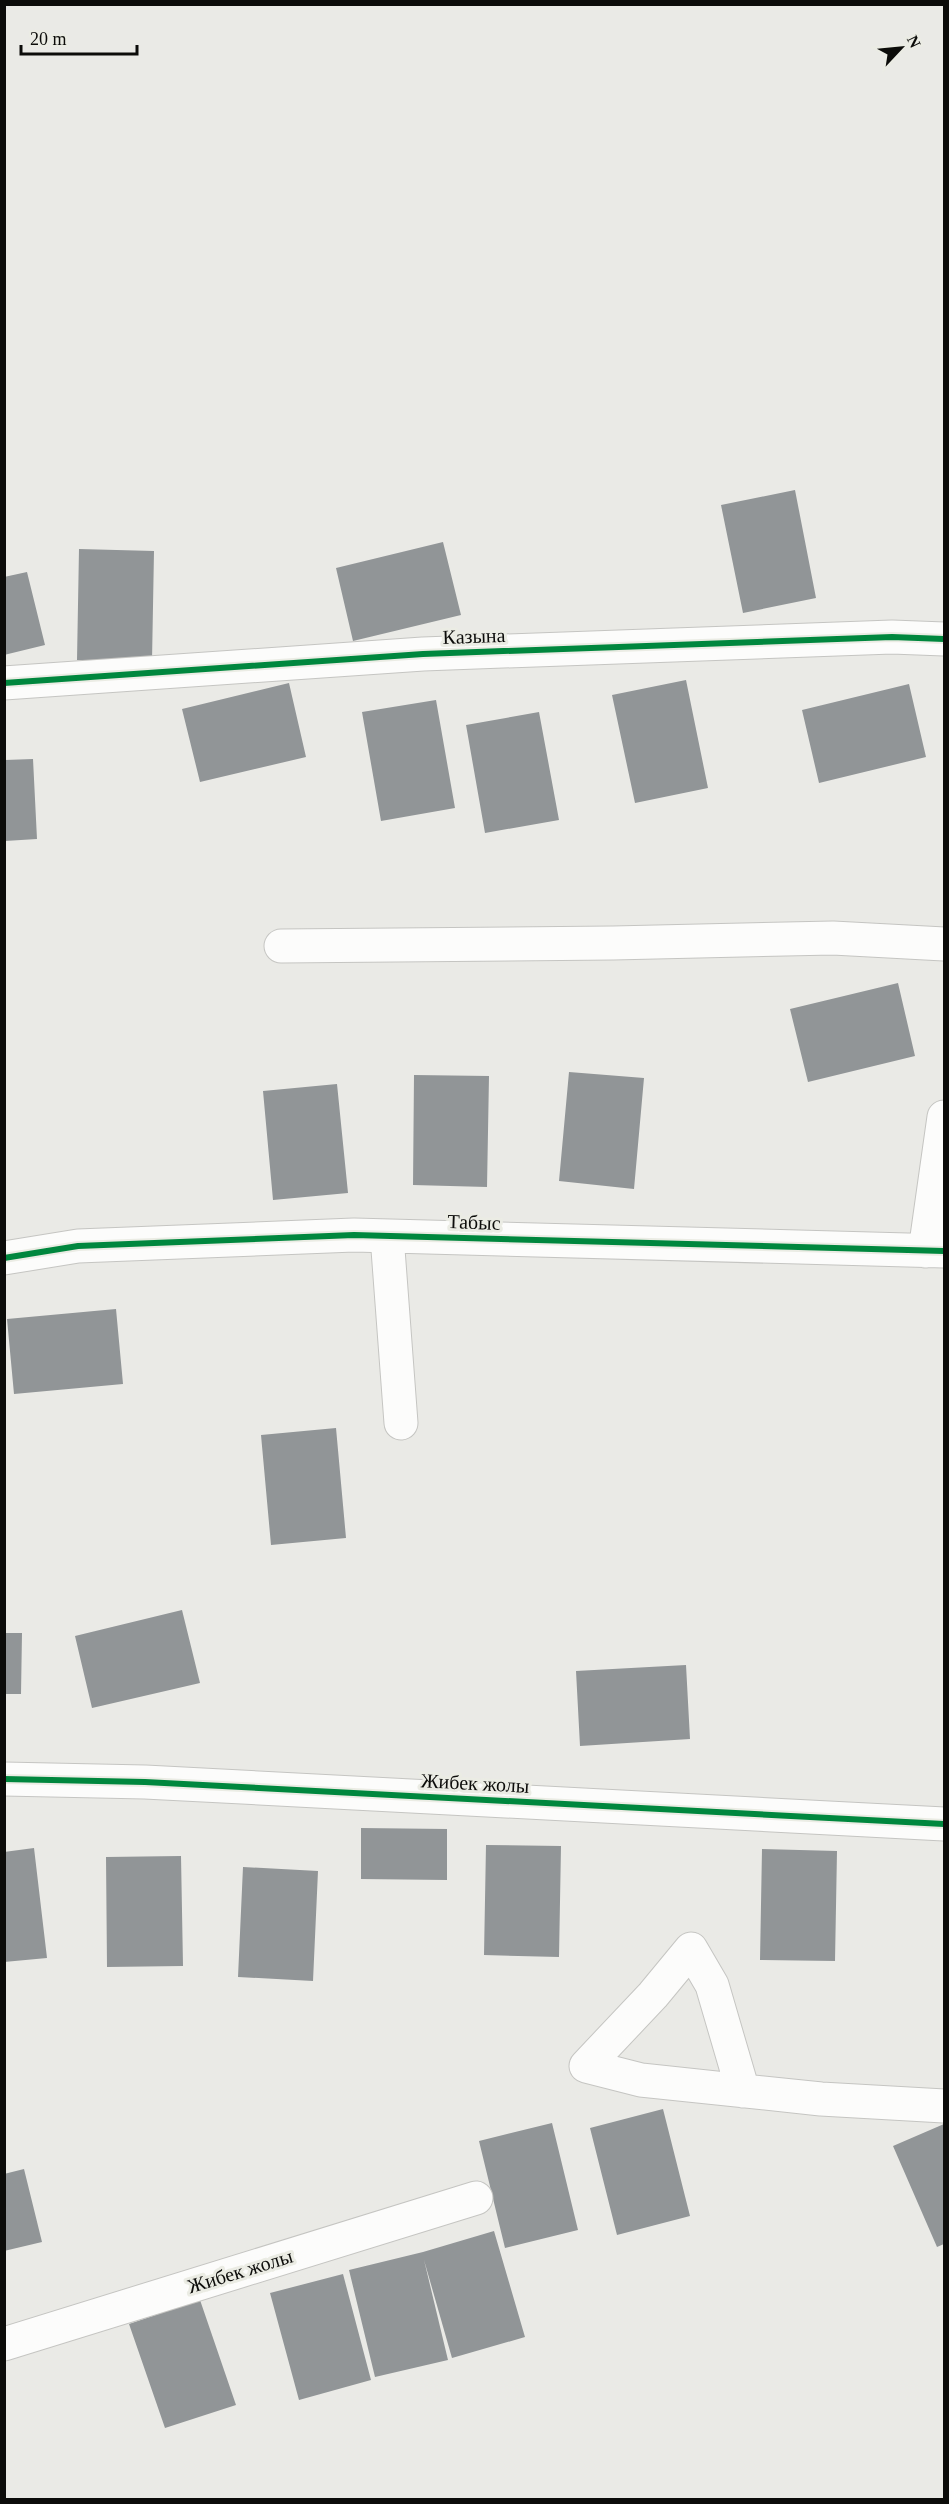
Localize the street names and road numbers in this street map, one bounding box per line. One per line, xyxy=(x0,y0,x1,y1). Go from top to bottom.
street label: Казына xyxy=(442,624,506,648)
street label: Табыс xyxy=(447,1210,501,1234)
street label: Жибек жолы xyxy=(420,1769,530,1797)
street label: Жибек жолы xyxy=(185,2245,295,2297)

